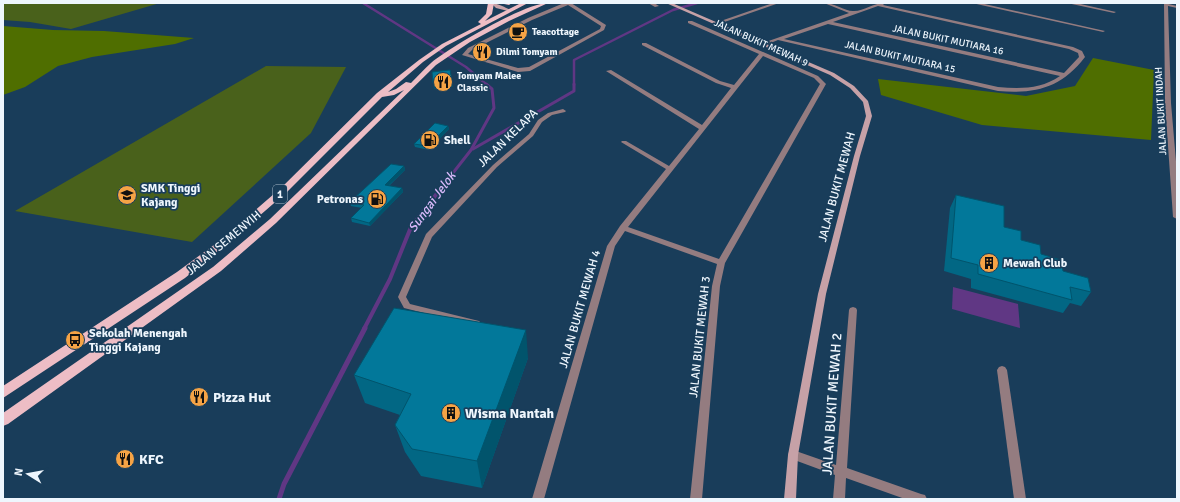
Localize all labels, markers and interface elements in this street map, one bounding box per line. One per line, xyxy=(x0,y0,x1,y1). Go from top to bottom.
street label: JALAN BUKIT MEWAH 9 xyxy=(712,17,810,69)
cafe icon: Teacottage xyxy=(507,21,529,43)
street label: JALAN BUKIT MUTIARA 16 xyxy=(891,22,1005,58)
place label: Teacottage xyxy=(532,26,579,38)
street label: JALAN BUKIT MUTIARA 15 xyxy=(843,38,957,76)
restaurant icon: Dilmi Tomyam xyxy=(471,41,493,63)
place label: Dilmi Tomyam xyxy=(496,46,558,58)
street label: JALAN BUKIT INDAH xyxy=(1153,67,1169,155)
place label: Tomyam Malee Classic xyxy=(457,70,521,94)
restaurant icon: Tomyam Malee Classic xyxy=(432,71,454,93)
street label: JALAN KELAPA xyxy=(475,105,542,170)
fuel station icon: Shell xyxy=(419,129,441,151)
street label: JALAN BUKIT MEWAH xyxy=(815,130,859,244)
place label: Shell xyxy=(444,133,471,148)
water label: Sungai Jelok xyxy=(405,168,460,235)
place label: SMK Tinggi Kajang xyxy=(141,181,200,210)
school or university icon: SMK Tinggi Kajang xyxy=(116,184,138,206)
road number: 1 xyxy=(273,185,287,203)
fuel station icon: Petronas xyxy=(366,188,388,210)
place label: Petronas xyxy=(317,192,364,207)
street label: JALAN SEMENYIH xyxy=(184,208,264,278)
street label: JALAN BUKIT MEWAH 4 xyxy=(556,248,604,370)
building icon: Mewah Club xyxy=(978,252,1000,274)
place label: Mewah Club xyxy=(1003,256,1068,271)
street label: JALAN BUKIT MEWAH 3 xyxy=(686,275,714,399)
place label: Sekolah Menengah Tinggi Kajang xyxy=(89,326,188,355)
bus stop icon: Sekolah Menengah Tinggi Kajang xyxy=(64,329,86,351)
street label: JALAN BUKIT MEWAH 2 xyxy=(819,332,845,476)
restaurant icon: Pizza Hut xyxy=(188,386,210,408)
place label: Pizza Hut xyxy=(213,389,272,406)
building icon: Wisma Nantah xyxy=(440,402,462,424)
place label: Wisma Nantah xyxy=(465,405,555,422)
restaurant icon: KFC xyxy=(114,448,136,470)
place label: KFC xyxy=(139,451,164,468)
north arrow xyxy=(8,454,48,494)
text: N xyxy=(12,467,26,477)

